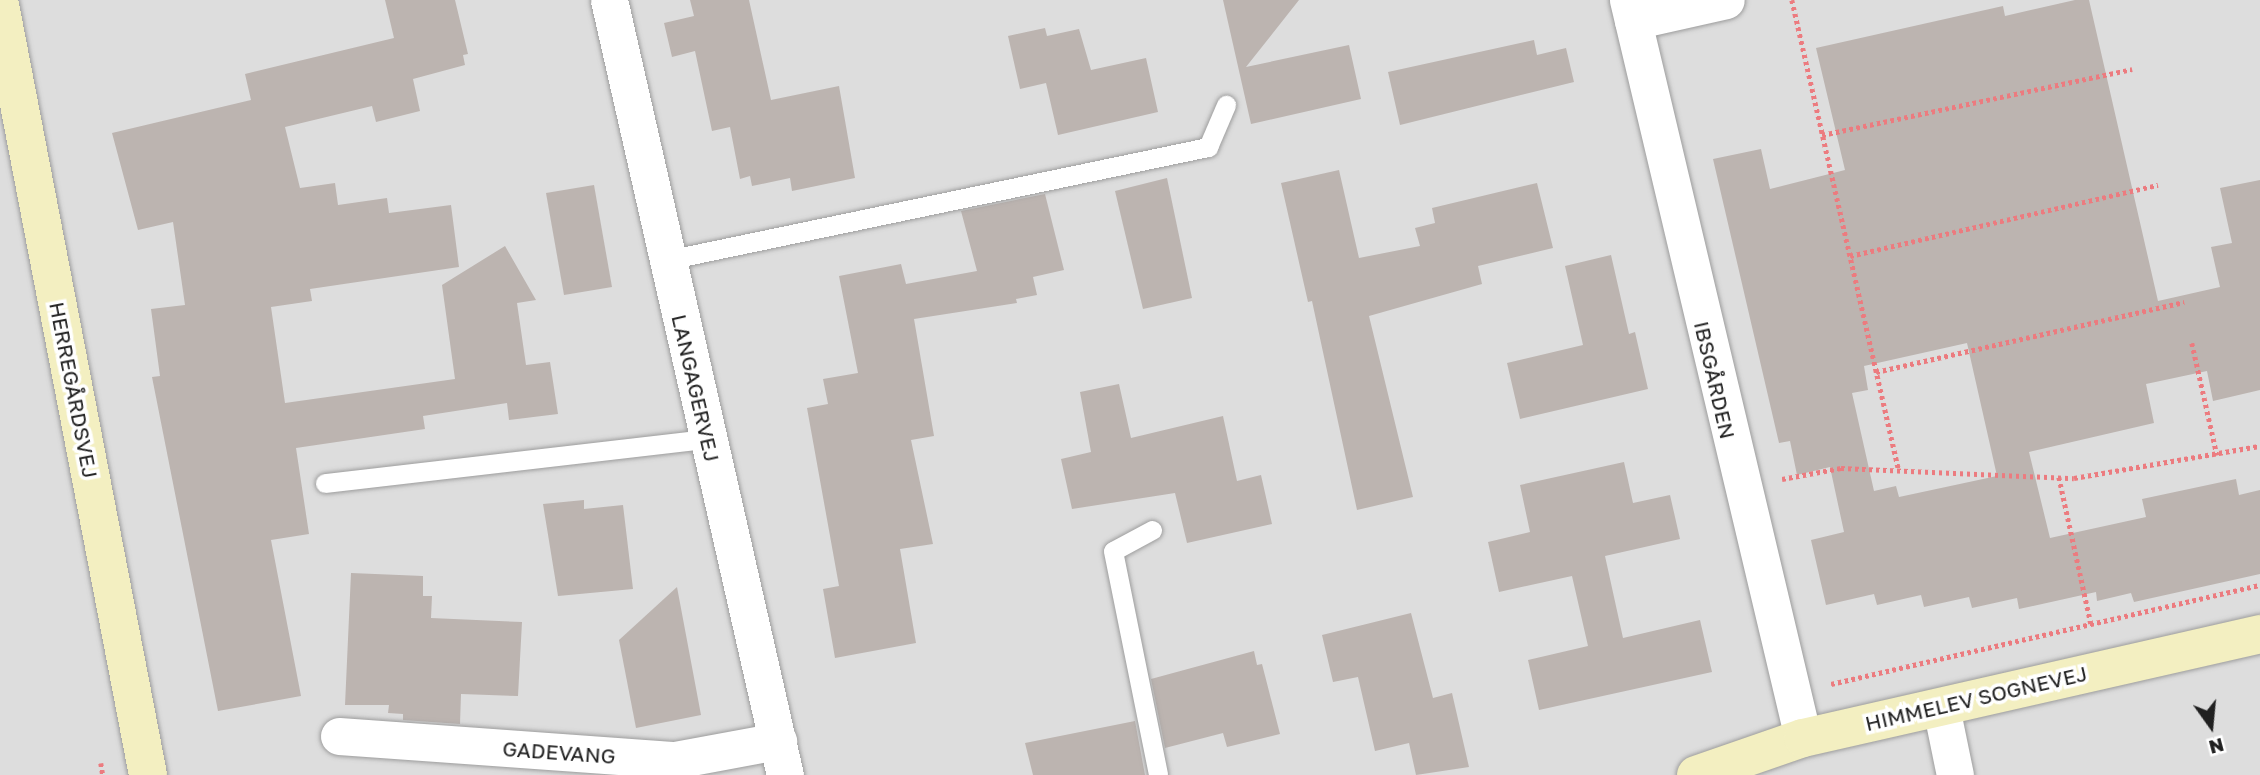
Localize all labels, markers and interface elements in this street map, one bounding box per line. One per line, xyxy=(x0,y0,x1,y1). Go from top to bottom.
street label: HERREGÅRDSVEJ xyxy=(45,300,103,480)
street label: LANGAGERVEJ xyxy=(667,312,725,464)
street label: IBSGÅRDEN xyxy=(1689,319,1741,441)
street label: HIMMELEV SOGNEVEJ xyxy=(1863,660,2089,736)
north arrow xyxy=(2176,691,2246,761)
text: N xyxy=(2207,734,2227,760)
street label: GADEVANG xyxy=(502,735,616,769)

